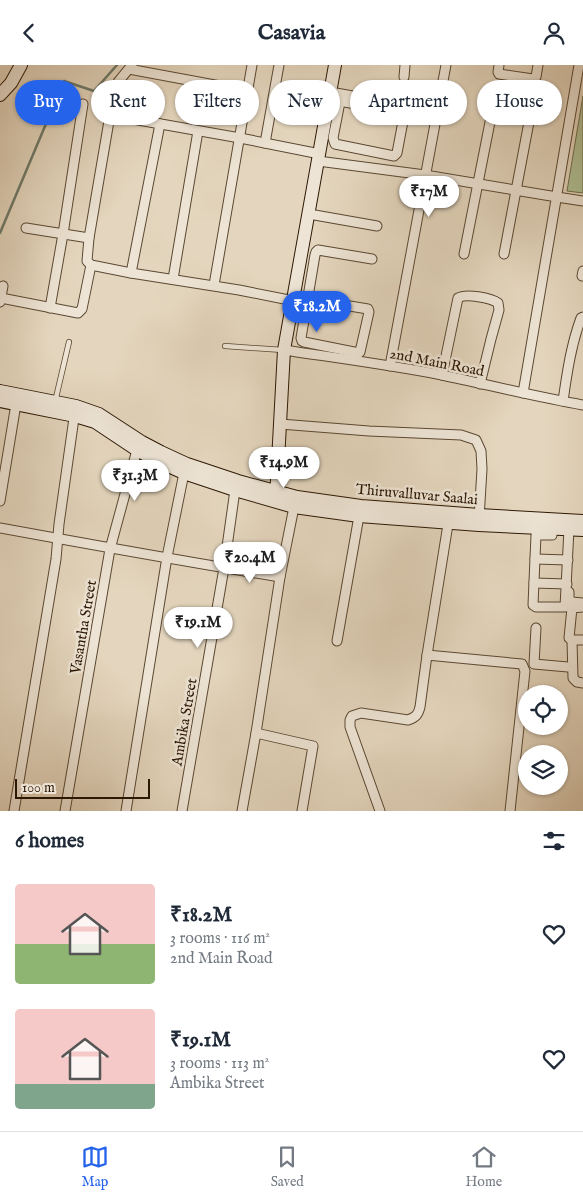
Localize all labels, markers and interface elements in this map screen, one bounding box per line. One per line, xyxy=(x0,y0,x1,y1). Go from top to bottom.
icon: back xyxy=(15,19,43,47)
text: Casavia xyxy=(258,19,325,47)
icon: person xyxy=(540,19,568,47)
chip: Buy xyxy=(15,80,81,125)
chip: Rent xyxy=(91,80,165,125)
chip: Filters xyxy=(175,80,259,125)
chip: New xyxy=(269,80,340,125)
chip: Apartment xyxy=(350,80,467,125)
chip: House xyxy=(477,80,562,125)
pin: ₹17M xyxy=(399,175,459,218)
text: ₹17M xyxy=(410,182,448,202)
pin: ₹18.2M xyxy=(276,291,358,333)
text: ₹18.2M xyxy=(293,297,341,317)
street label: 2nd Main Road xyxy=(388,344,487,381)
pin: ₹14.9M xyxy=(243,447,325,489)
text: ₹14.9M xyxy=(260,453,308,473)
pin: ₹31.3M xyxy=(94,459,176,502)
text: ₹31.3M xyxy=(112,466,158,486)
street label: Thiruvalluvar Saalai xyxy=(355,480,479,509)
pin: ₹20.4M xyxy=(209,541,291,584)
text: ₹20.4M xyxy=(225,548,275,568)
street label: Vasantha Street xyxy=(66,579,101,677)
pin: ₹19.1M xyxy=(157,607,239,649)
text: ₹19.1M xyxy=(175,613,221,633)
street label: Ambika Street xyxy=(167,677,202,768)
map controls xyxy=(518,685,568,795)
button: locate xyxy=(518,685,568,735)
button: layers xyxy=(518,745,568,795)
scale bar xyxy=(15,776,150,799)
text: 100 m xyxy=(22,779,55,797)
icon: filters xyxy=(540,827,568,855)
text: 6 homes xyxy=(15,828,84,855)
text: ₹18.2M xyxy=(170,902,232,929)
icon: home xyxy=(55,904,115,964)
icon: heart xyxy=(540,920,568,948)
text: 3 rooms · 116 m² xyxy=(170,929,270,949)
text: 2nd Main Road xyxy=(170,949,272,969)
text: ₹19.1M xyxy=(170,1027,231,1054)
icon: home xyxy=(55,1029,115,1089)
icon: heart xyxy=(540,1045,568,1073)
text: 3 rooms · 113 m² xyxy=(170,1054,269,1074)
text: Ambika Street xyxy=(170,1074,265,1094)
tab: Map xyxy=(81,1143,109,1191)
tab: Saved xyxy=(271,1143,304,1191)
tab: Home xyxy=(466,1143,502,1191)

